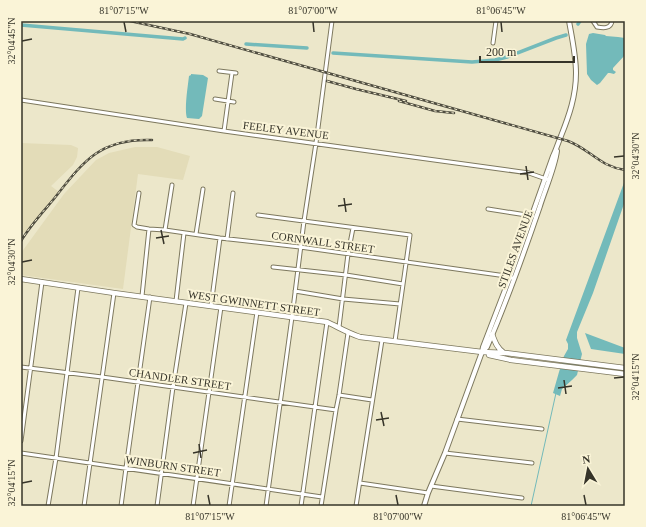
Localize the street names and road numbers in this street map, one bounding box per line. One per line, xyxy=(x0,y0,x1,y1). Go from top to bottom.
street label: FEELEY AVENUE xyxy=(242,119,330,141)
street label: STILES AVENUE xyxy=(495,208,535,290)
street label: CORNWALL STREET xyxy=(271,229,375,255)
street label: WEST GWINNETT STREET xyxy=(187,288,321,318)
street label: CHANDLER STREET xyxy=(128,366,232,392)
street label: WINBURN STREET xyxy=(125,453,221,479)

